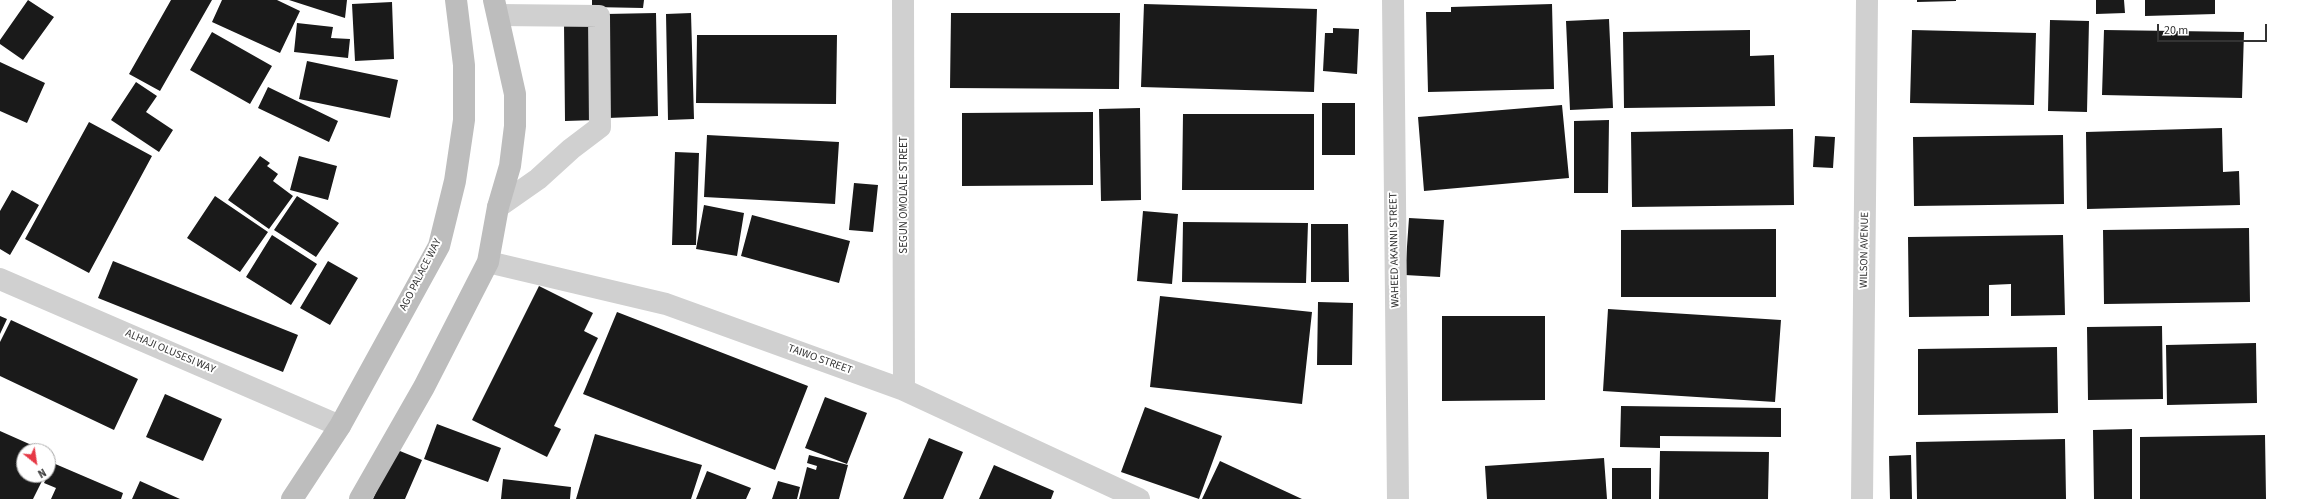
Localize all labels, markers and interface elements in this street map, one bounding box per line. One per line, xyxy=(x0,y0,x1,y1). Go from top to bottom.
scale bar xyxy=(2159,16,2269,42)
text: 20 m xyxy=(2164,22,2188,39)
street label: SEGUN OMOLALE STREET xyxy=(898,136,912,254)
street label: WAHEED AKANNI STREET xyxy=(1387,192,1403,308)
street label: WILSON AVENUE xyxy=(1858,212,1872,288)
street label: AGO PALACE WAY xyxy=(397,237,445,313)
street label: ALHAJI OLUSESI WAY xyxy=(123,327,217,377)
street label: TAIWO STREET xyxy=(786,342,854,378)
north arrow xyxy=(16,443,56,483)
text: N xyxy=(35,465,49,481)

